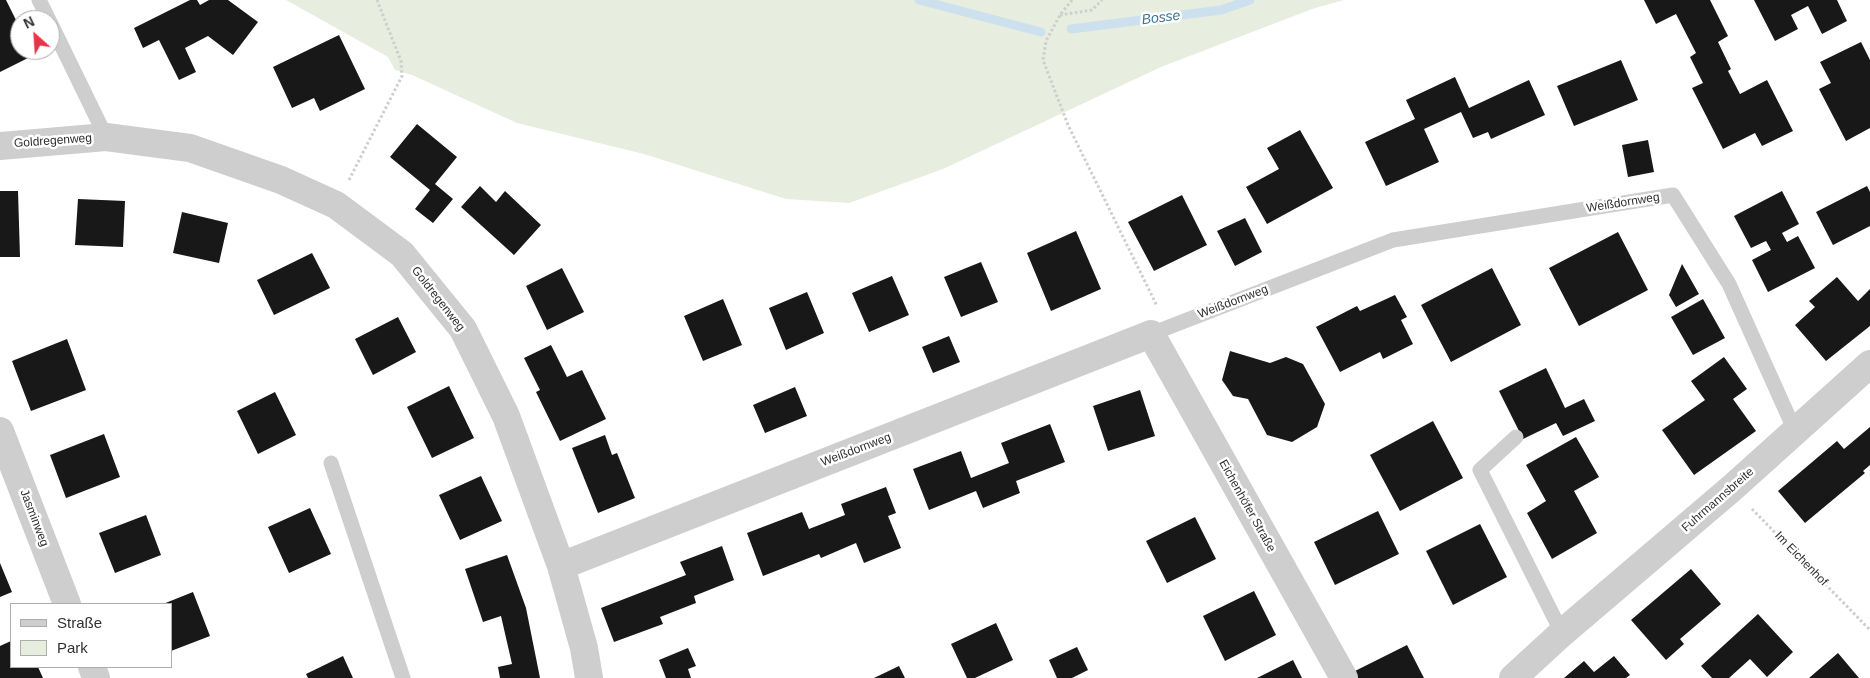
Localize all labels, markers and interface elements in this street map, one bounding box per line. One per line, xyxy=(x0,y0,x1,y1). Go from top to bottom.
water label: Bosse xyxy=(1141,7,1181,29)
north arrow xyxy=(10,10,60,60)
text: N xyxy=(21,13,37,32)
street label: Goldregenweg xyxy=(14,131,92,151)
street label: Weißdornweg xyxy=(1585,190,1661,216)
street label: Goldregenweg xyxy=(408,264,468,334)
street label: Weißdornweg xyxy=(1196,282,1270,322)
street label: Weißdornweg xyxy=(819,430,893,470)
street label: Eichenhöfer Straße xyxy=(1216,457,1278,555)
street label: Fuhrmannsbreite xyxy=(1679,465,1757,535)
street label: Jasminweg xyxy=(17,487,51,549)
street label: Im Eichenhof xyxy=(1771,529,1831,589)
legend xyxy=(10,603,172,668)
text: Straße xyxy=(57,614,102,631)
text: Park xyxy=(57,639,88,656)

